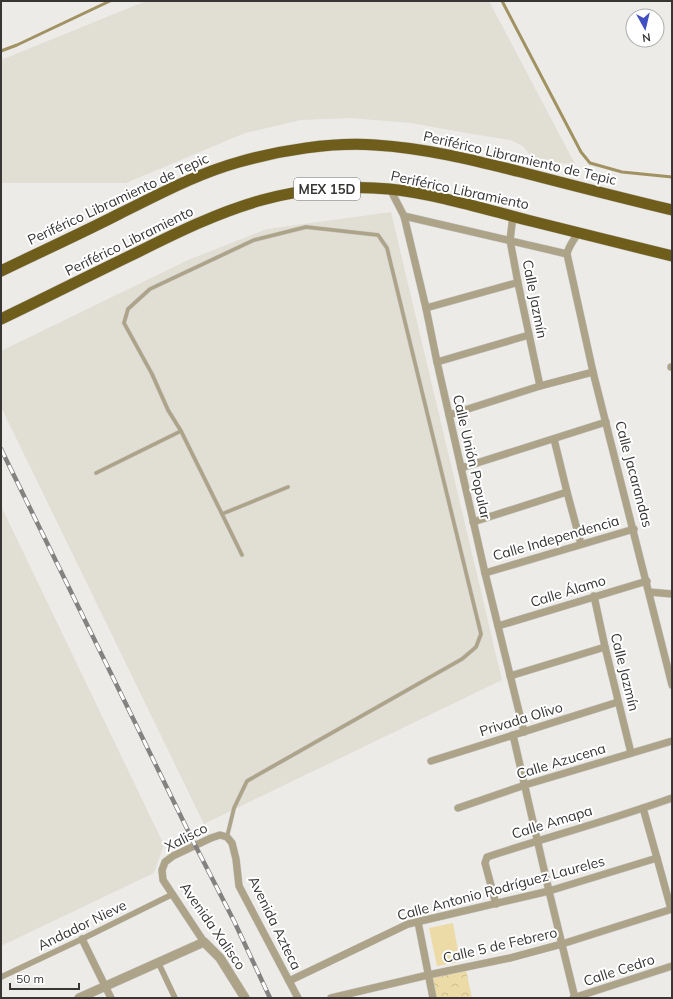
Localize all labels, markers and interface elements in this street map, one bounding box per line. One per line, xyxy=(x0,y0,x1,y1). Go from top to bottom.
north arrow xyxy=(625,8,665,48)
text: N xyxy=(641,30,651,45)
street label: Periférico Libramiento de Tepic xyxy=(422,127,618,189)
street label: Periférico Libramiento de Tepic xyxy=(25,150,211,248)
street label: Periférico Libramiento xyxy=(389,167,531,213)
road number: MEX 15D xyxy=(294,178,360,200)
street label: Periférico Libramiento xyxy=(62,203,196,279)
street label: Calle Jazmín xyxy=(519,258,551,340)
street label: Calle Unión Popular xyxy=(449,393,495,522)
street label: Calle Jacarandas xyxy=(611,419,657,529)
street label: Calle Independencia xyxy=(491,511,621,565)
street label: Calle Álamo xyxy=(528,571,608,611)
street label: Calle Jazmín xyxy=(607,631,643,713)
street label: Privada Olivo xyxy=(477,698,565,740)
street label: Calle Azucena xyxy=(514,739,608,783)
street label: Calle Amapa xyxy=(509,801,595,843)
street label: Xalisco xyxy=(161,819,211,855)
street label: Calle Antonio Rodríguez Laureles xyxy=(395,852,607,924)
street label: Avenida Azteca xyxy=(245,873,305,973)
street label: Avenida Xalisco xyxy=(176,879,250,973)
street label: Andador Nieve xyxy=(35,896,129,954)
street label: Calle 5 de Febrero xyxy=(441,923,559,967)
street label: Calle Cedro xyxy=(581,950,657,990)
scale bar xyxy=(10,965,79,991)
text: 50 m xyxy=(16,971,44,986)

